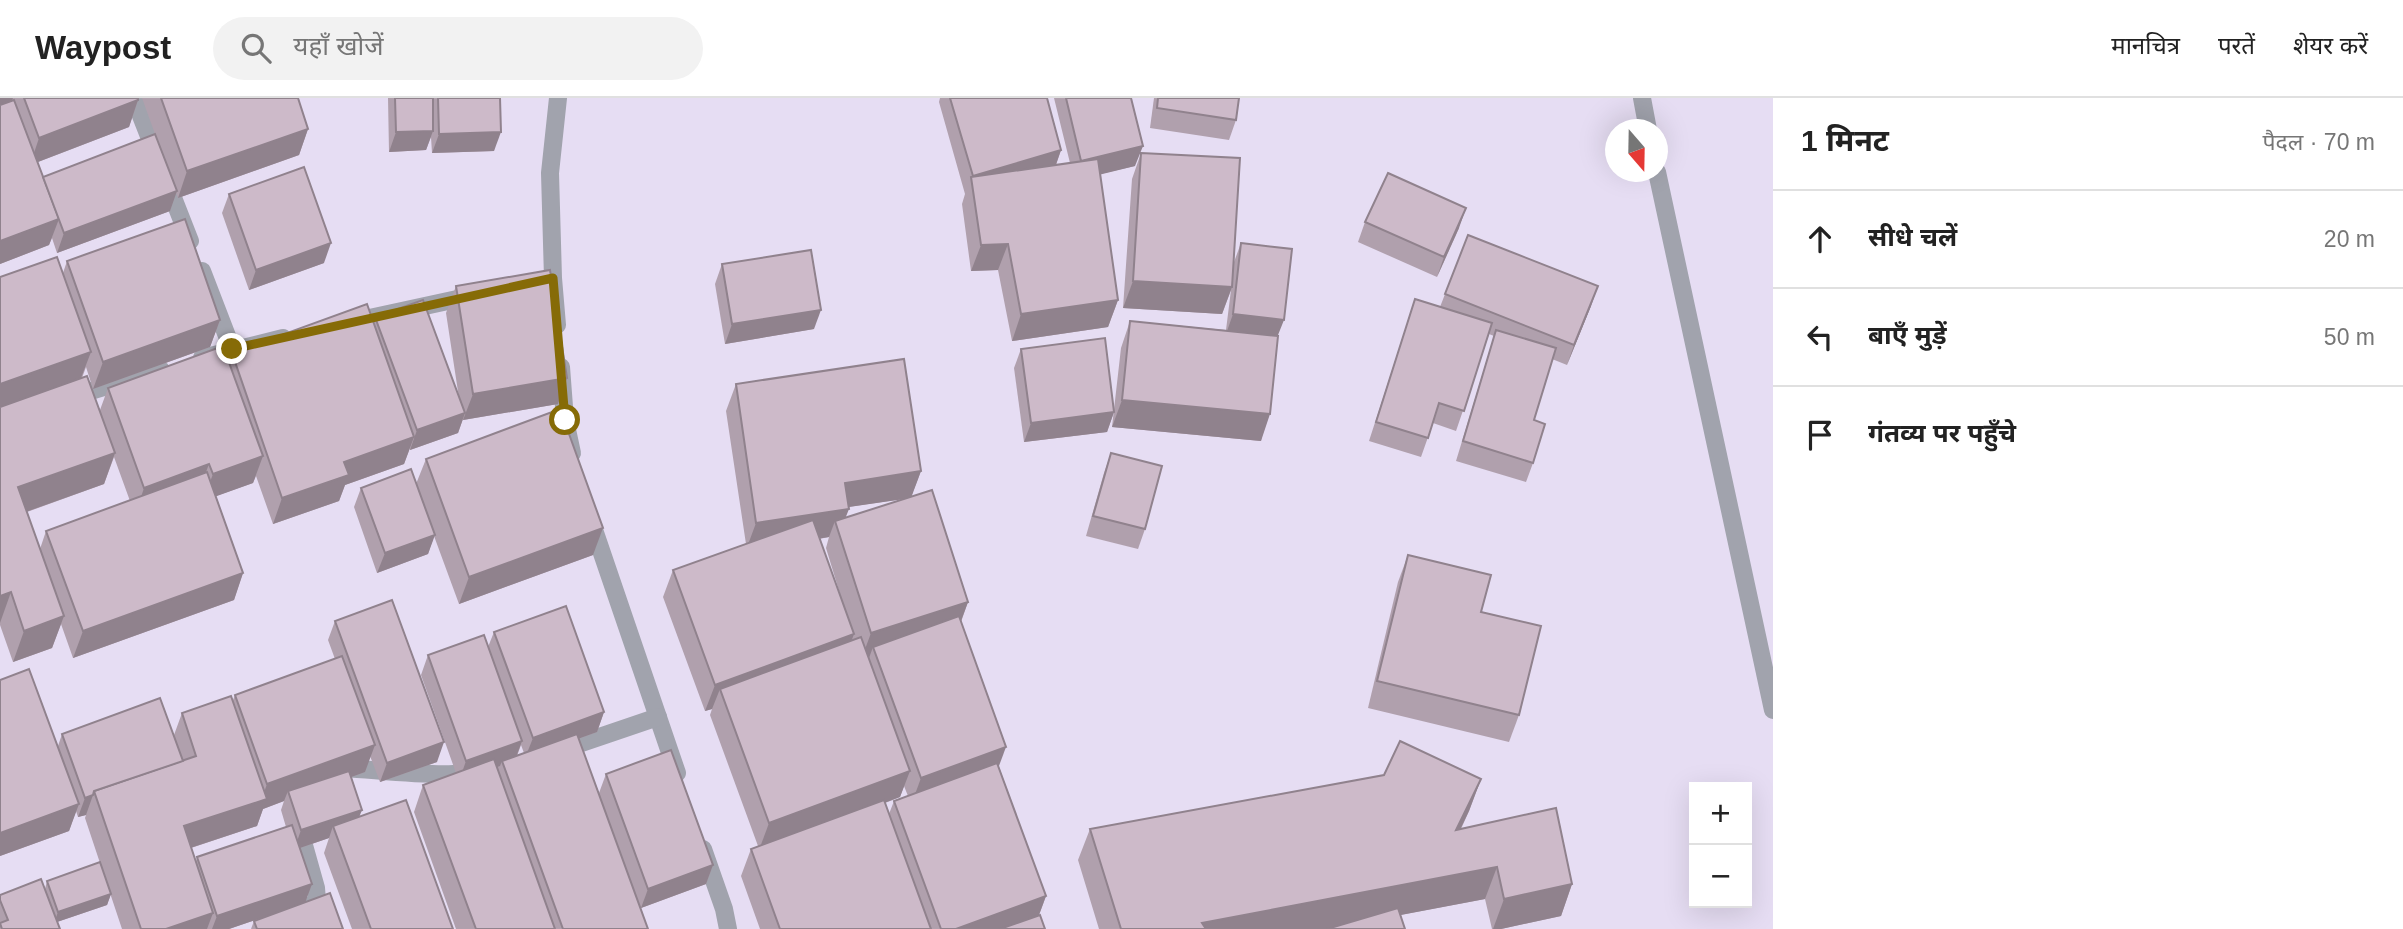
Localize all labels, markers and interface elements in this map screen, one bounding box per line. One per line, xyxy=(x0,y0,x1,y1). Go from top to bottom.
search box xyxy=(213,17,703,80)
text: Waypost xyxy=(35,29,171,66)
icon: search xyxy=(237,29,275,67)
text: यहाँ खोजें xyxy=(293,31,383,61)
text: मानचित्र xyxy=(2111,32,2180,59)
text: परतें xyxy=(2218,32,2255,59)
text: शेयर करें xyxy=(2293,32,2368,59)
north arrow xyxy=(1605,119,1668,182)
text: 1 मिनट xyxy=(1801,124,1889,157)
text: पैदल · 70 m xyxy=(2263,129,2375,155)
icon: ahead xyxy=(1801,220,1839,258)
text: सीधे चलें xyxy=(1868,222,1957,252)
text: 20 m xyxy=(2324,226,2375,252)
icon: left xyxy=(1801,318,1839,356)
text: बाएँ मुड़ें xyxy=(1868,320,1947,350)
text: 50 m xyxy=(2324,324,2375,350)
route end xyxy=(216,333,247,364)
route start xyxy=(549,404,580,435)
icon: arrive xyxy=(1801,416,1839,454)
text: गंतव्य पर पहुँचे xyxy=(1868,418,2016,448)
map controls xyxy=(1689,782,1752,908)
button: + xyxy=(1689,782,1752,845)
button: − xyxy=(1689,845,1752,908)

